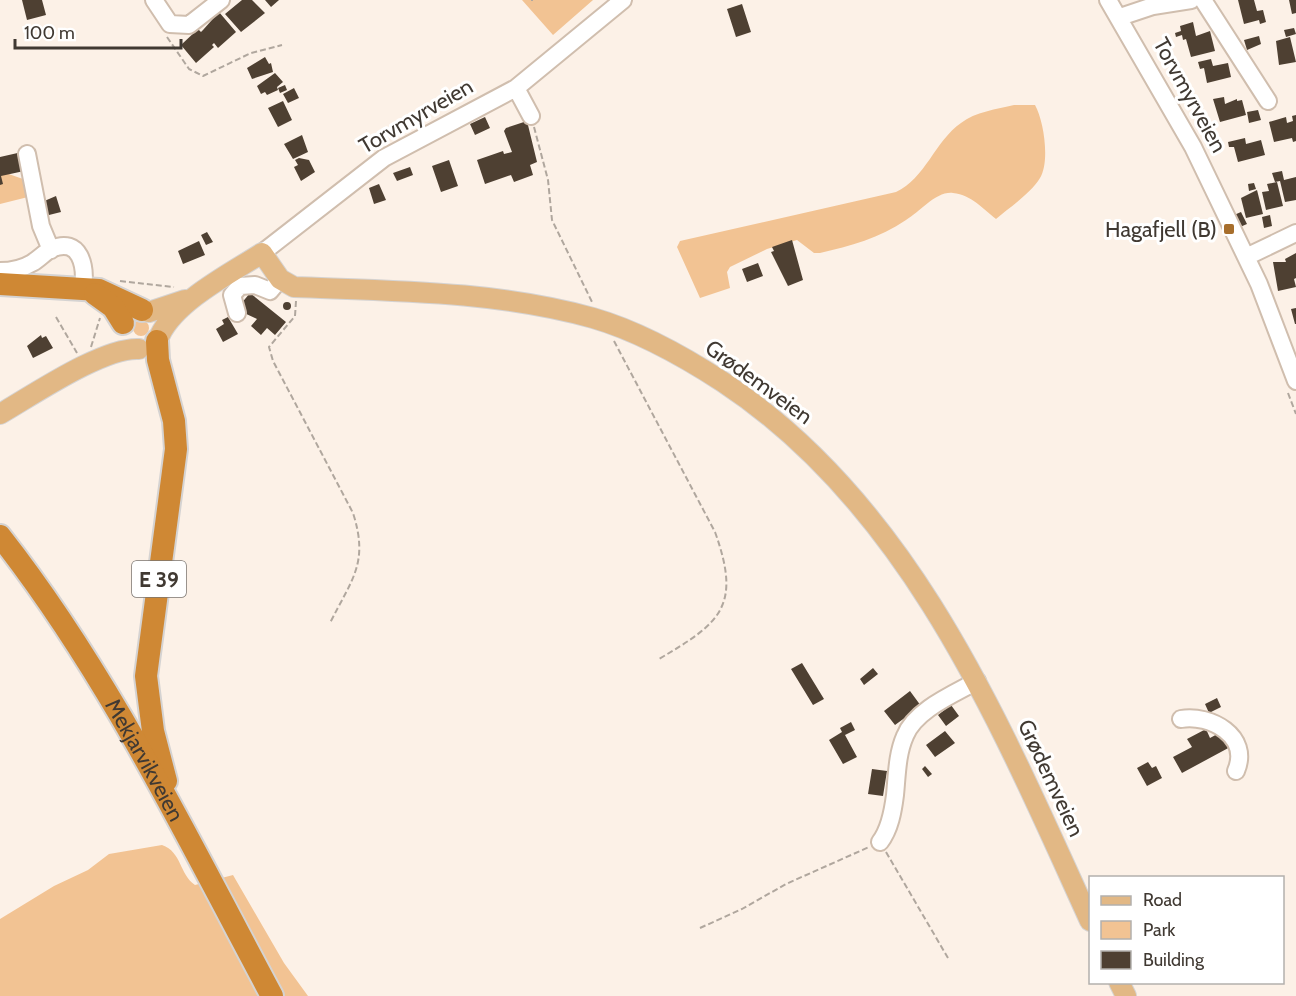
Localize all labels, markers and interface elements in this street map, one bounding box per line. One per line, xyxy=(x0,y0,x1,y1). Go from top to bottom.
scale bar xyxy=(15,12,182,50)
text: 100 m xyxy=(24,22,75,44)
street label: Torvmyrveien xyxy=(1147,33,1233,157)
street label: Torvmyrveien xyxy=(354,73,478,159)
place label: Hagafjell (B) xyxy=(1105,216,1217,243)
marker: Hagafjell (B) xyxy=(1222,222,1236,236)
street label: Grødemveien xyxy=(700,334,818,430)
road number: E 39 xyxy=(132,561,186,597)
street label: Mekjarvikveien xyxy=(100,694,190,826)
street label: Grødemveien xyxy=(1012,715,1090,841)
legend xyxy=(1089,876,1284,984)
text: Road xyxy=(1143,889,1182,911)
text: Park xyxy=(1143,919,1176,941)
text: Building xyxy=(1143,949,1205,971)

